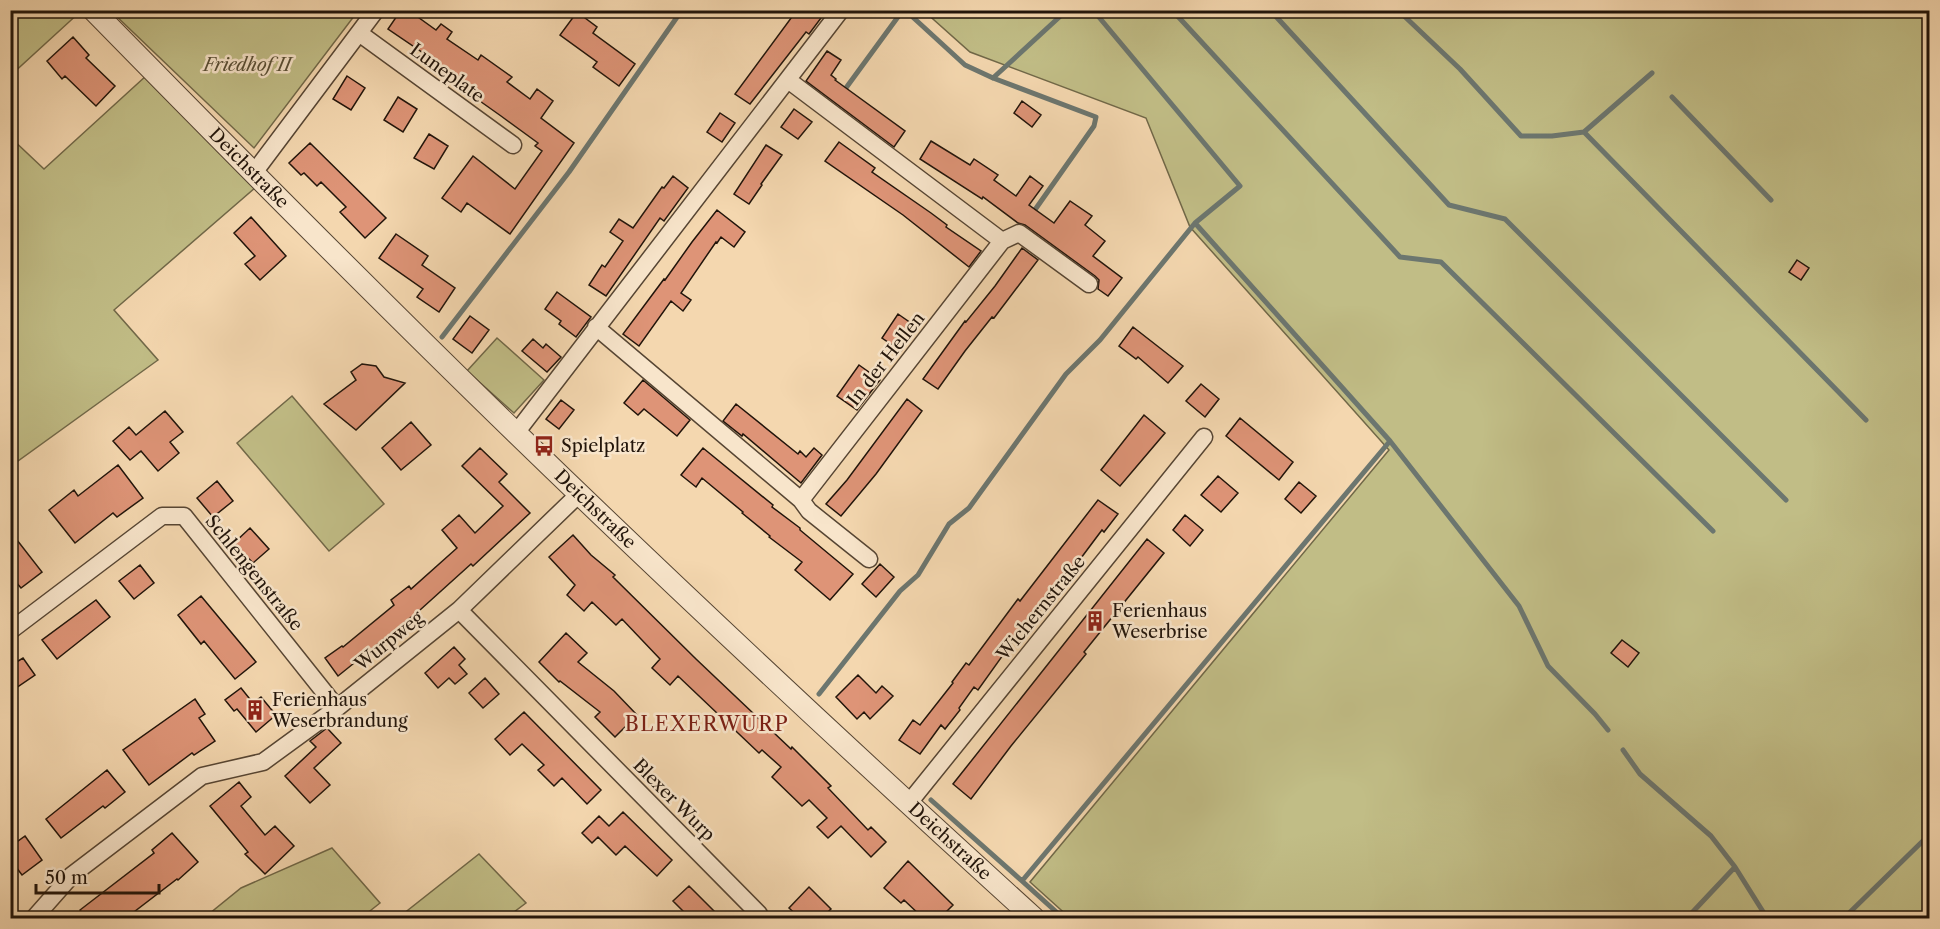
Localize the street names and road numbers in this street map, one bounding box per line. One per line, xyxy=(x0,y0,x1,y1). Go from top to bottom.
street label: Luneplate xyxy=(406,39,488,107)
street label: Deichstraße xyxy=(204,123,294,213)
street label: In der Hellen xyxy=(843,308,929,410)
street label: Deichstraße xyxy=(550,465,640,553)
street label: Schlengenstraße xyxy=(201,511,307,635)
street label: Wichernstraße xyxy=(991,551,1090,666)
street label: Wurpweg xyxy=(349,606,428,676)
street label: Blexer Wurp xyxy=(628,754,720,846)
street label: Deichstraße xyxy=(904,798,996,885)

